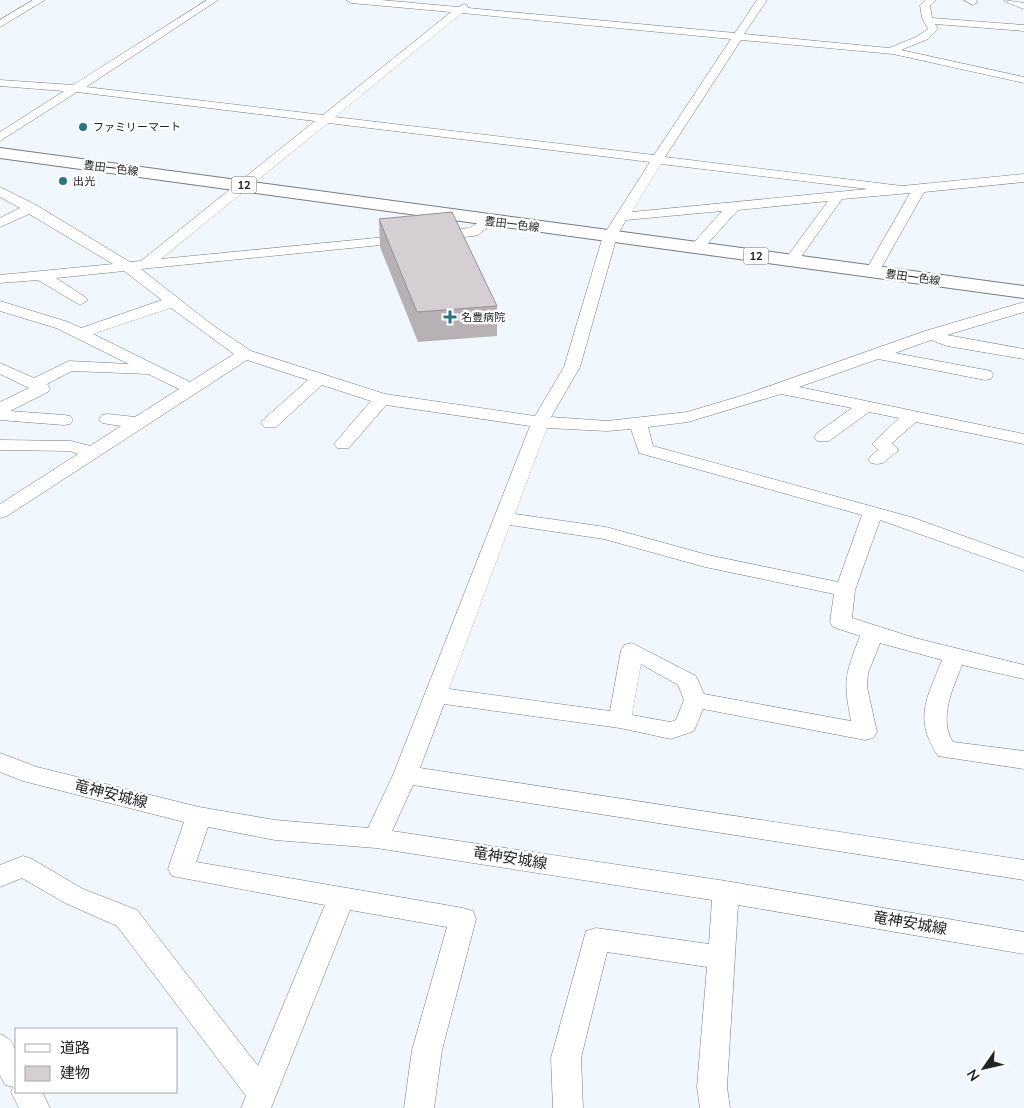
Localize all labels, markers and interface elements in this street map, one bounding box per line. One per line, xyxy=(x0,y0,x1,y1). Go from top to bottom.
place label: ファミリーマート xyxy=(93,120,181,135)
marker: ファミリーマート xyxy=(77,121,89,133)
street label: 豊田一色線 xyxy=(83,158,139,179)
place label: 出光 xyxy=(73,174,95,189)
marker: 出光 xyxy=(57,175,69,187)
road number: 12 xyxy=(232,176,256,194)
street label: 豊田一色線 xyxy=(484,214,540,235)
road number: 12 xyxy=(744,248,768,264)
street label: 豊田一色線 xyxy=(885,266,941,289)
marker: 名豊病院 xyxy=(443,310,457,324)
place label: 名豊病院 xyxy=(461,310,505,325)
street label: 竜神安城線 xyxy=(72,775,150,813)
street label: 竜神安城線 xyxy=(471,842,549,874)
street label: 竜神安城線 xyxy=(871,907,949,939)
legend xyxy=(15,1028,178,1093)
text: 道路 xyxy=(60,1038,90,1058)
north arrow xyxy=(959,1043,1009,1093)
text: 建物 xyxy=(60,1063,90,1083)
text: N xyxy=(963,1065,984,1085)

